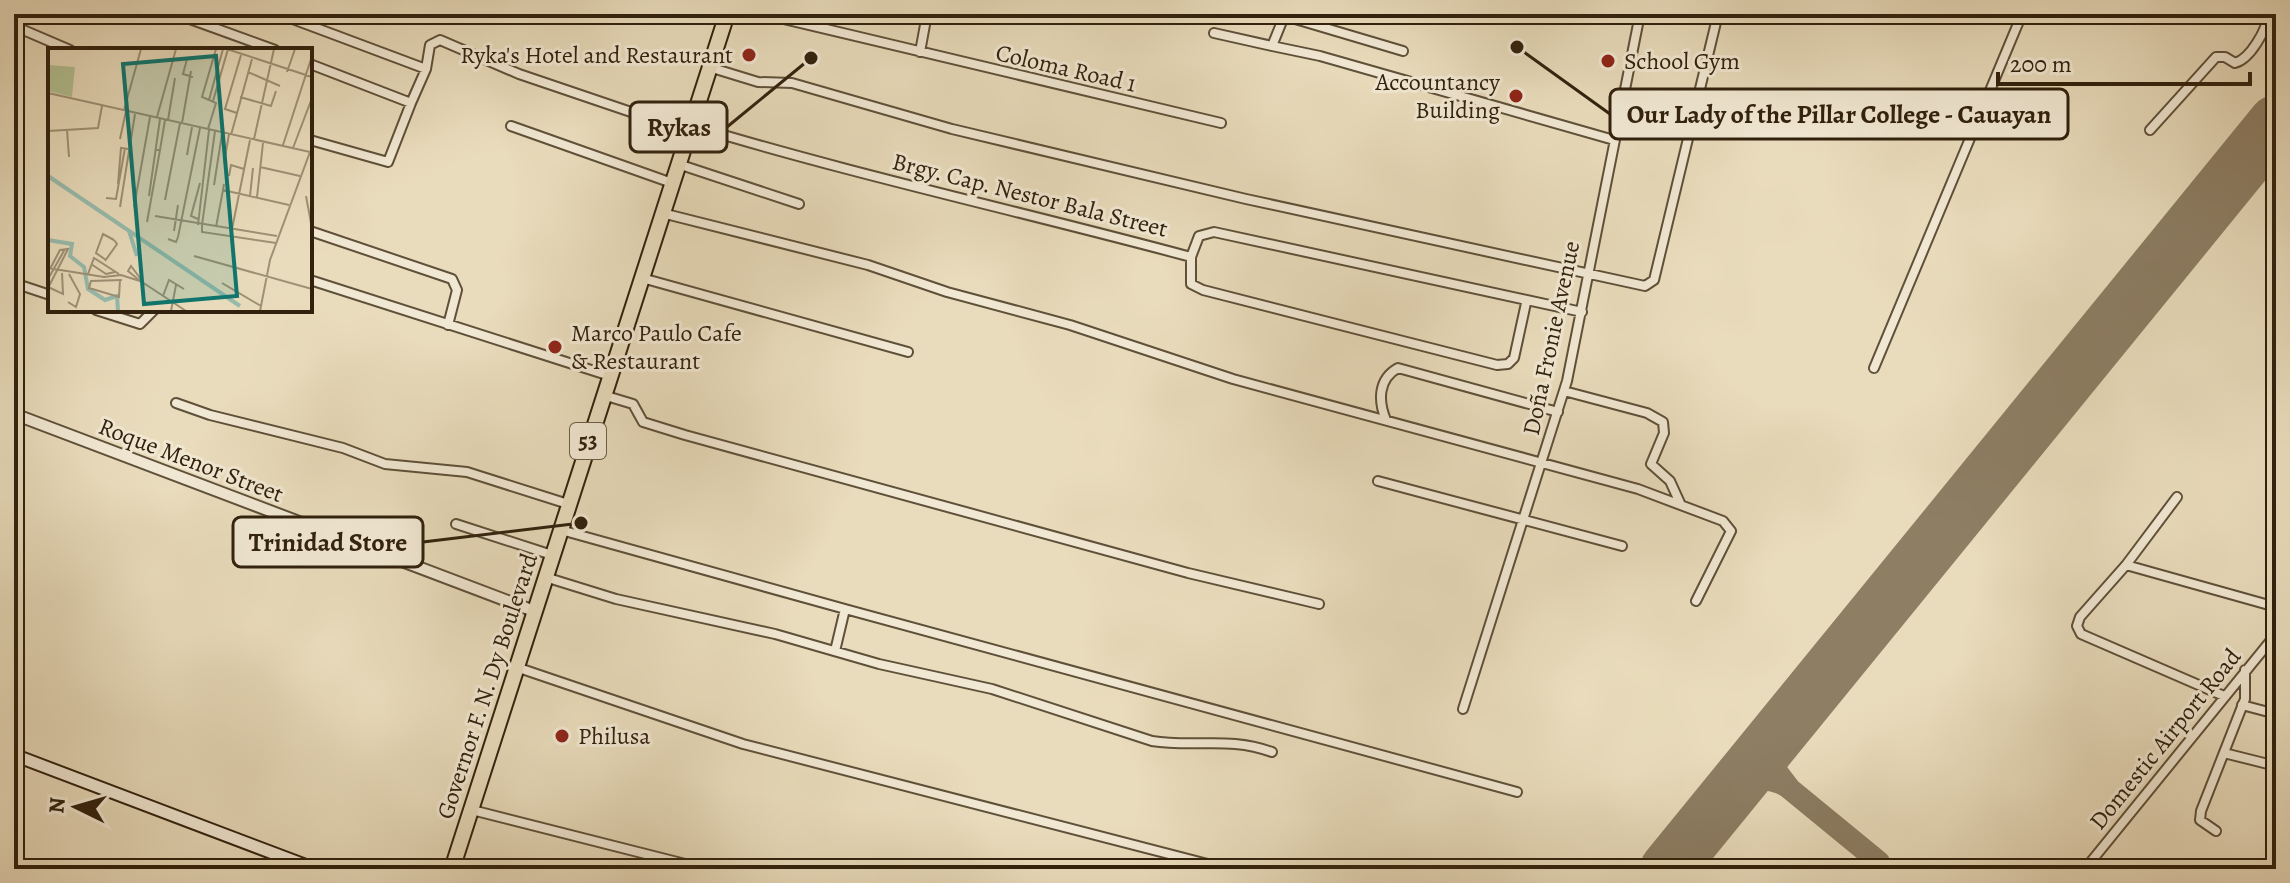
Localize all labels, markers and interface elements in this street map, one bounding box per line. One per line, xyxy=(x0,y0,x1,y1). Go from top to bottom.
street label: Coloma Road 1 xyxy=(993,36,1139,100)
scale bar xyxy=(1998,36,2250,86)
place label: Ryka's Hotel and Restaurant xyxy=(460,39,733,71)
place label: School Gym xyxy=(1624,45,1740,77)
marker: Ryka's Hotel and Restaurant xyxy=(740,46,758,64)
inset map xyxy=(48,48,312,312)
text: 200 m xyxy=(2010,48,2072,80)
marker: School Gym xyxy=(1599,52,1617,70)
place label: Accountancy Building xyxy=(1374,66,1500,126)
marker: Accountancy Building xyxy=(1507,87,1525,105)
callout: Our Lady of the Pillar College - Cauayan xyxy=(1610,89,2068,139)
text: Our Lady of the Pillar College - Cauayan xyxy=(1627,97,2052,132)
callout: Rykas xyxy=(630,102,727,152)
text: Rykas xyxy=(647,110,711,145)
street label: Brgy. Cap. Nestor Bala Street xyxy=(889,145,1171,245)
street label: Doña Fronie Avenue xyxy=(1515,238,1587,438)
place label: Marco Paulo Cafe & Restaurant xyxy=(571,317,742,377)
marker: Marco Paulo Cafe & Restaurant xyxy=(546,338,564,356)
street label: Roque Menor Street xyxy=(94,410,288,510)
road number: 53 xyxy=(570,423,606,459)
callout: Trinidad Store xyxy=(233,517,423,567)
text: Trinidad Store xyxy=(249,525,407,560)
street label: Governor F. N. Dy Boulevard xyxy=(429,549,545,823)
street label: Domestic Airport Road xyxy=(2082,642,2248,836)
place label: Philusa xyxy=(578,720,651,752)
marker: Philusa xyxy=(553,727,571,745)
north arrow xyxy=(36,767,116,847)
text: N xyxy=(41,796,73,815)

